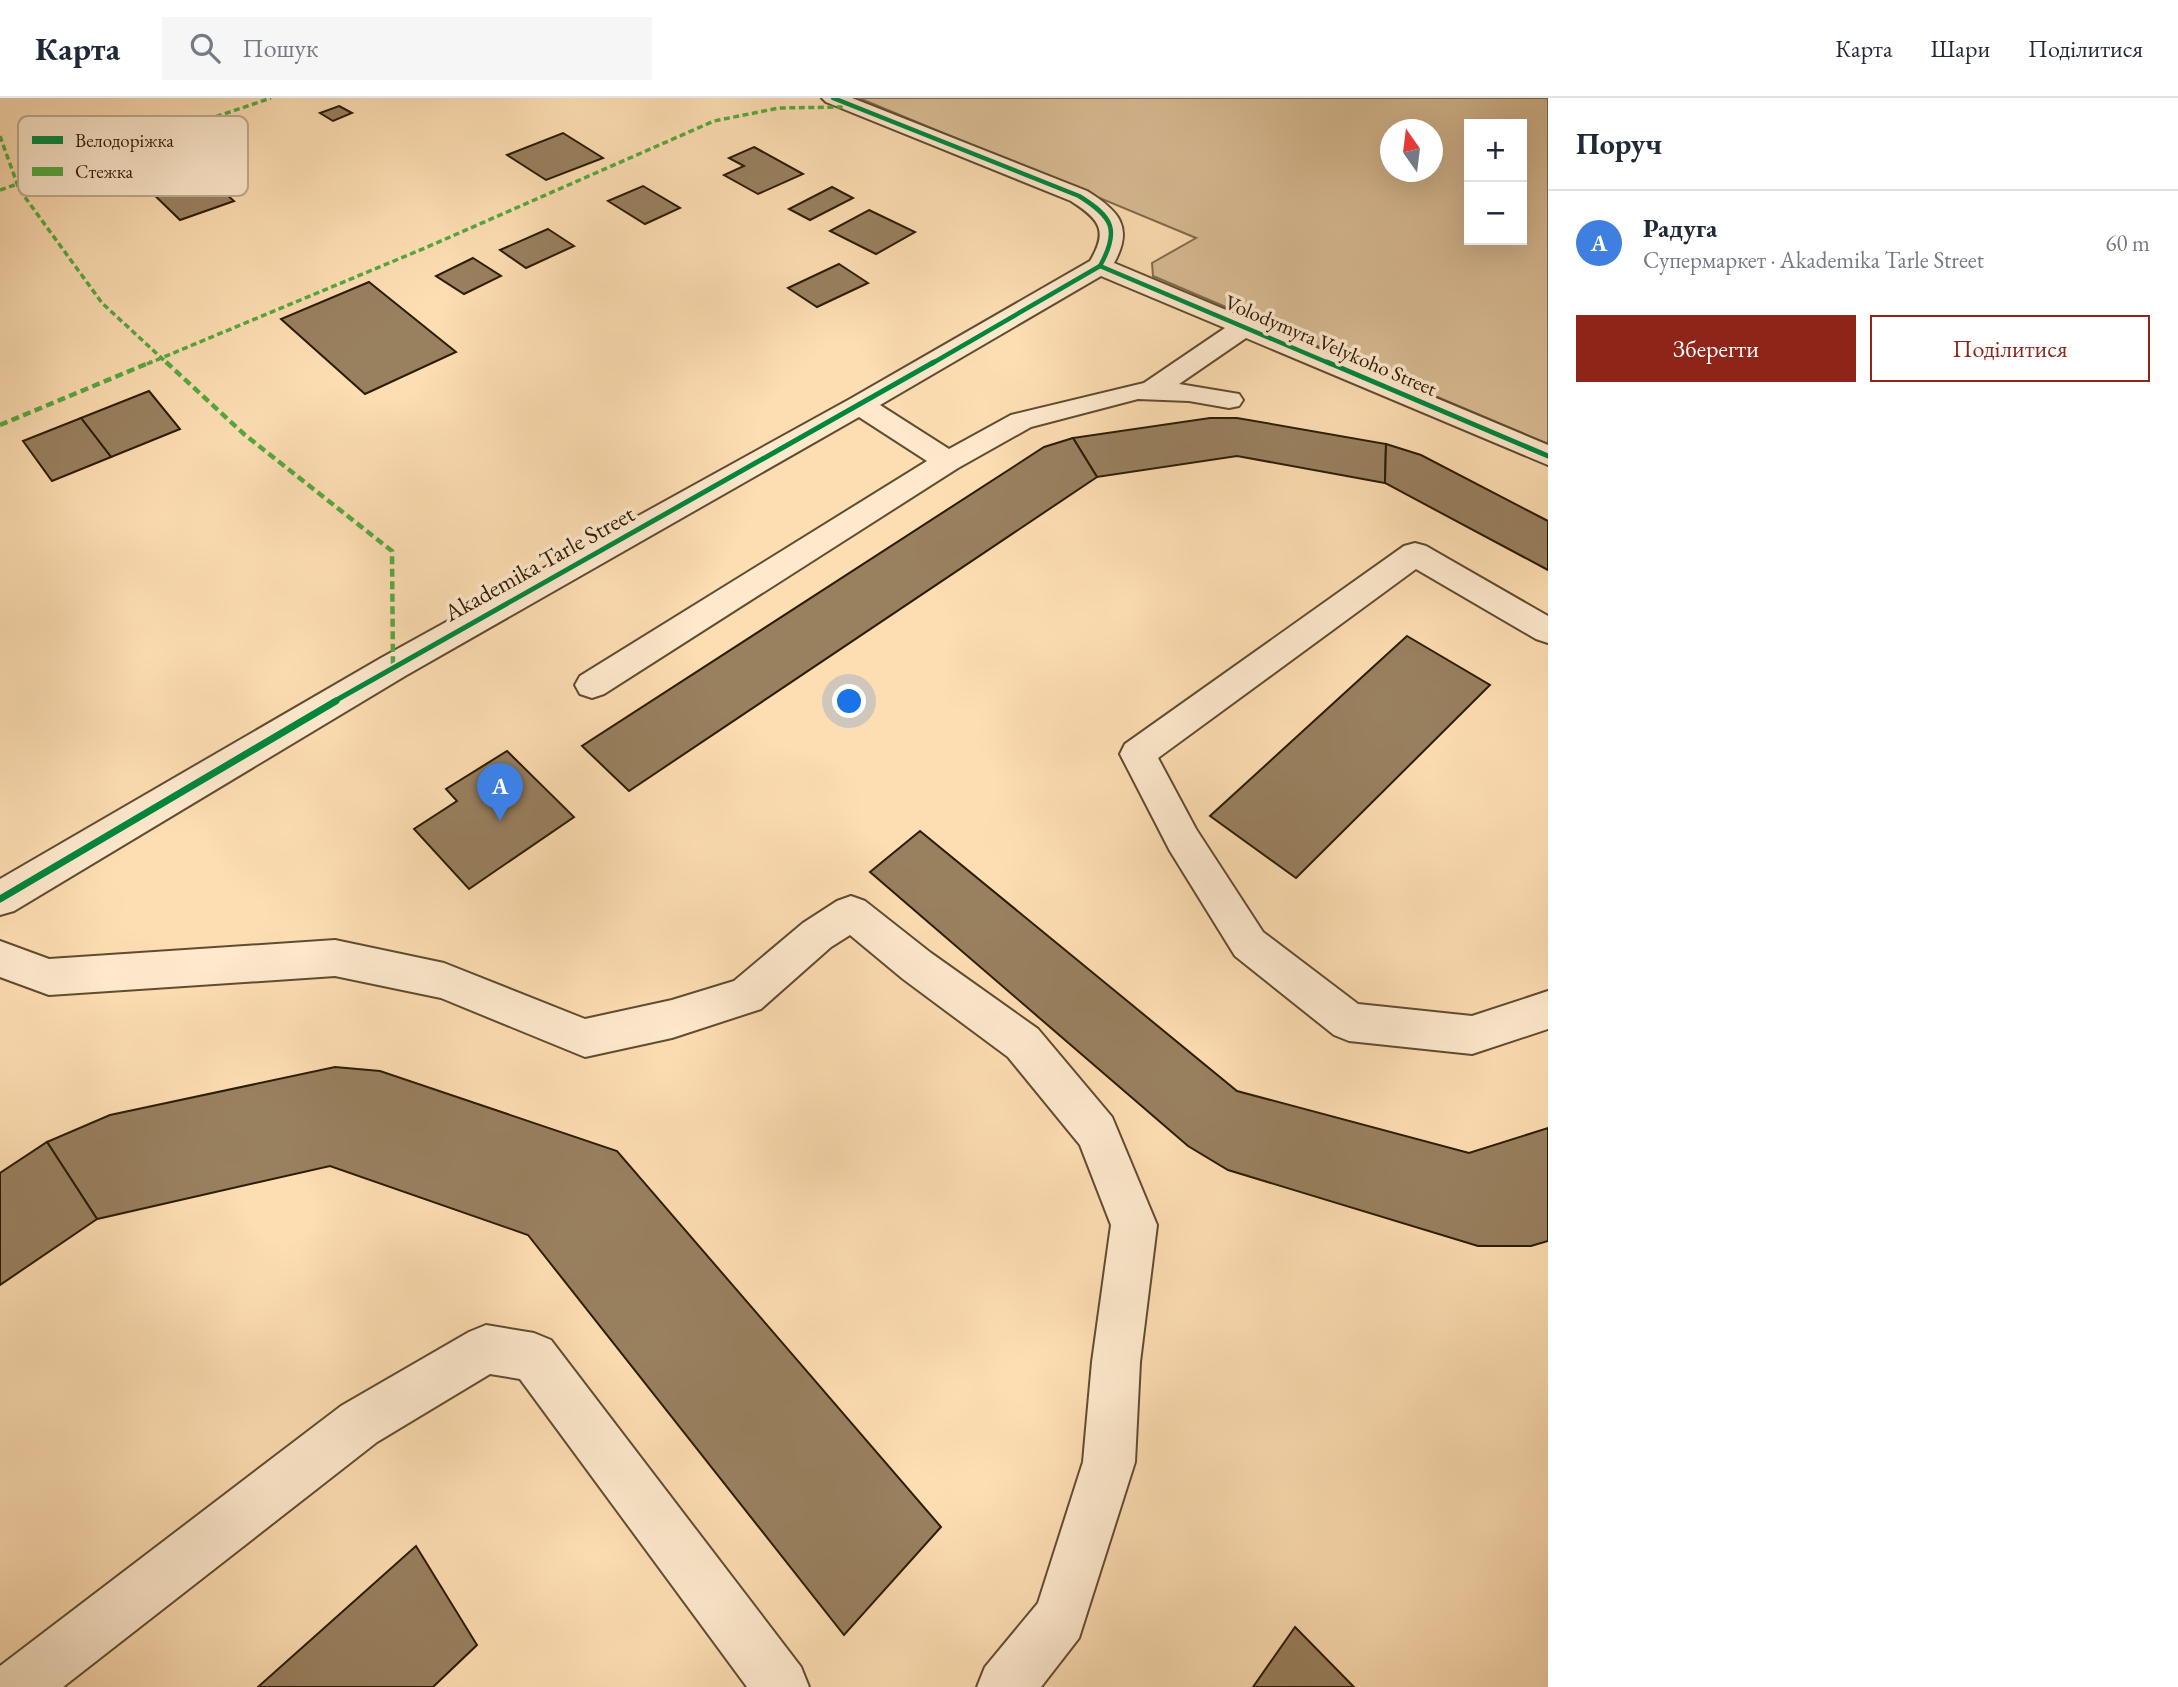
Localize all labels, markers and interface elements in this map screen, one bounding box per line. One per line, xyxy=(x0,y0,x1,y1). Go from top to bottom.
search box xyxy=(162,17,652,80)
text: Карта xyxy=(35,27,120,70)
icon: search xyxy=(186,29,224,67)
text: Пошук xyxy=(242,31,318,65)
text: Карта xyxy=(1835,33,1893,64)
text: Шари xyxy=(1931,33,1990,64)
text: Поділитися xyxy=(2028,33,2143,64)
legend xyxy=(18,116,248,196)
north arrow xyxy=(1380,119,1443,182)
map controls xyxy=(1464,119,1527,245)
button: + xyxy=(1464,119,1527,182)
text: Поруч xyxy=(1576,124,1662,163)
text: Велодоріжка xyxy=(75,128,174,153)
text: Стежка xyxy=(75,159,134,184)
button: − xyxy=(1464,182,1527,245)
text: Радуга xyxy=(1643,211,1717,245)
text: A xyxy=(1591,228,1607,258)
text: 60 m xyxy=(2105,228,2150,258)
text: Супермаркет · Akademika Tarle Street xyxy=(1643,245,1984,275)
street label: Volodymyra Velykoho Street xyxy=(1221,288,1441,402)
button: Зберегти xyxy=(1576,315,1856,382)
button: Поділитися xyxy=(1870,315,2150,382)
street label: Akademika Tarle Street xyxy=(437,498,640,629)
your location xyxy=(832,684,866,718)
pin: A xyxy=(477,763,523,821)

